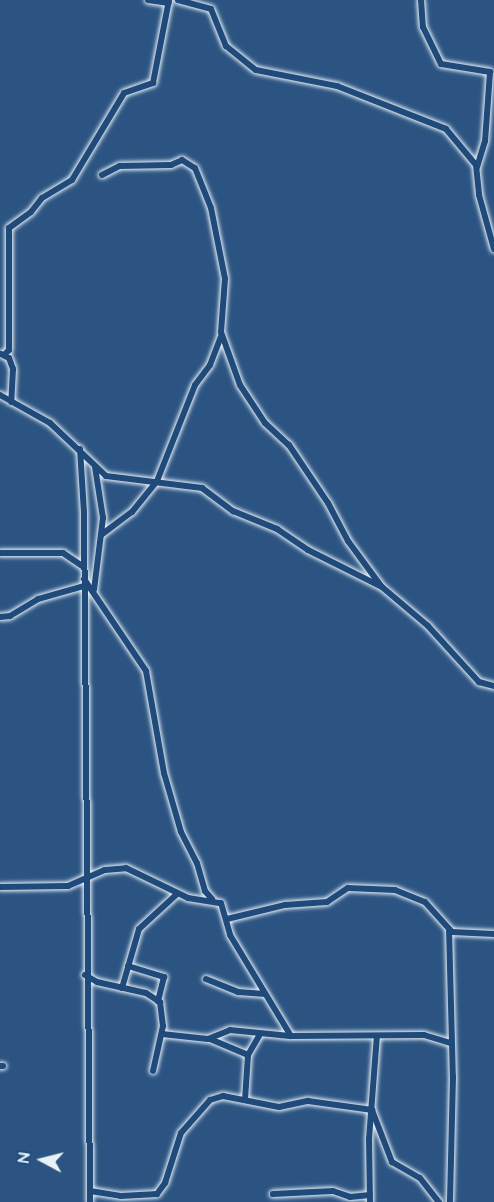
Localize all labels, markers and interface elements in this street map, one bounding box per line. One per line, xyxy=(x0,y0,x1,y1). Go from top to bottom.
north arrow xyxy=(12,1130,72,1190)
text: N xyxy=(13,1151,36,1164)

